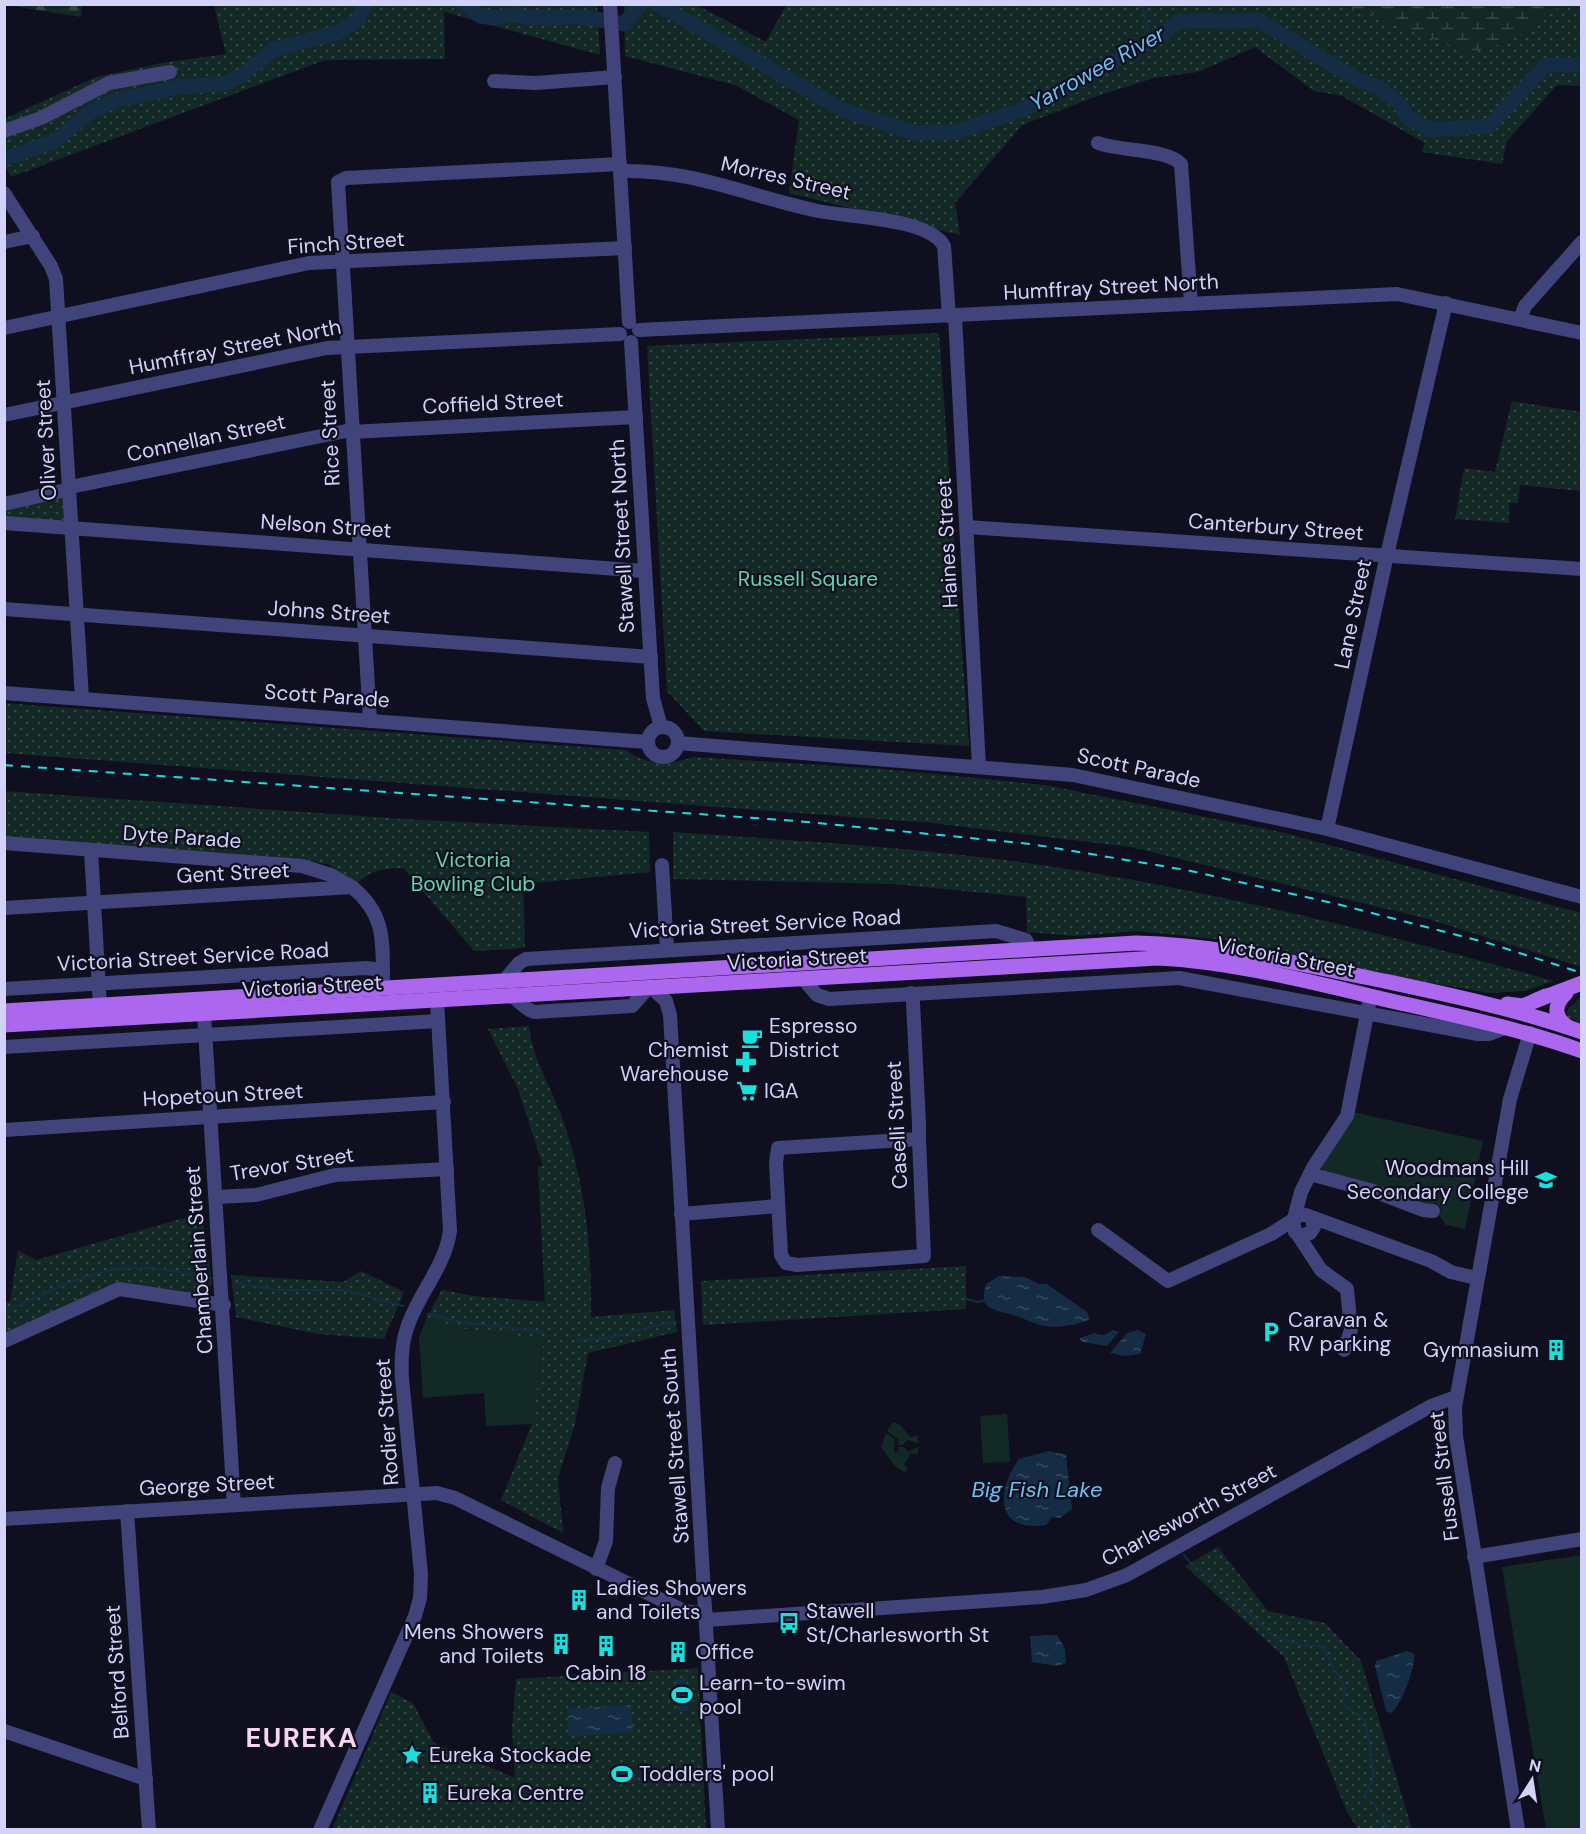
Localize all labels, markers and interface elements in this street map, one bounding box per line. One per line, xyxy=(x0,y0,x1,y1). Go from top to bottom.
water label: Yarrowee River xyxy=(1024,19,1171,118)
street label: Morres Street xyxy=(718,149,854,207)
street label: Finch Street xyxy=(286,225,406,261)
street label: Humffray Street North xyxy=(1003,267,1219,307)
street label: Humffray Street North xyxy=(127,313,343,381)
street label: Oliver Street xyxy=(29,379,63,501)
street label: Rice Street xyxy=(313,379,347,487)
street label: Coffield Street xyxy=(422,385,564,421)
street label: Connellan Street xyxy=(124,408,288,468)
street label: Stawell Street North xyxy=(603,438,641,634)
street label: Haines Street xyxy=(930,477,964,609)
street label: Nelson Street xyxy=(260,507,392,545)
street label: Canterbury Street xyxy=(1187,507,1365,547)
street label: Lane Street xyxy=(1328,557,1378,671)
park label: Russell Square xyxy=(738,565,878,593)
street label: Johns Street xyxy=(267,594,391,630)
street label: Scott Parade xyxy=(263,678,391,714)
street label: Scott Parade xyxy=(1075,741,1203,795)
street label: Dyte Parade xyxy=(122,819,242,855)
park label: Victoria Bowling Club xyxy=(411,846,535,898)
street label: Gent Street xyxy=(176,856,290,890)
street label: Victoria Street Service Road xyxy=(628,903,902,945)
street label: Victoria Street xyxy=(1214,930,1358,984)
street label: Victoria Street Service Road xyxy=(56,936,330,978)
street label: Victoria Street xyxy=(726,941,868,977)
street label: Victoria Street xyxy=(241,968,383,1004)
place label: Espresso District xyxy=(769,1012,857,1064)
cafe icon: Espresso District xyxy=(740,1026,764,1050)
place label: Chemist Warehouse xyxy=(620,1036,729,1088)
pharmacy icon: Chemist Warehouse xyxy=(734,1050,758,1074)
street label: Caselli Street xyxy=(880,1060,914,1190)
street label: Hopetoun Street xyxy=(142,1077,304,1113)
place label: IGA xyxy=(764,1077,799,1105)
supermarket icon: IGA xyxy=(735,1079,759,1103)
street label: Trevor Street xyxy=(228,1140,356,1188)
place label: Woodmans Hill Secondary College xyxy=(1347,1154,1529,1206)
street label: Chamberlain Street xyxy=(178,1165,220,1355)
school or university icon: Woodmans Hill Secondary College xyxy=(1534,1168,1558,1192)
place label: Caravan & RV parking xyxy=(1288,1306,1392,1358)
parking icon: Caravan & RV parking xyxy=(1259,1320,1283,1344)
place label: Gymnasium xyxy=(1423,1336,1539,1364)
building icon: Gymnasium xyxy=(1544,1338,1568,1362)
street label: Stawell Street South xyxy=(654,1347,696,1545)
street label: Rodier Street xyxy=(369,1358,405,1486)
street label: Fussell Street xyxy=(1422,1409,1466,1543)
street label: Charlesworth Street xyxy=(1097,1457,1281,1573)
street label: George Street xyxy=(138,1467,276,1503)
water label: Big Fish Lake xyxy=(972,1475,1102,1504)
place label: Ladies Showers and Toilets xyxy=(596,1574,747,1626)
building icon: Ladies Showers and Toilets xyxy=(567,1588,591,1612)
place label: Stawell St/Charlesworth St xyxy=(806,1597,989,1649)
street label: Belford Street xyxy=(98,1604,136,1740)
bus stop icon: Stawell St/Charlesworth St xyxy=(777,1611,801,1635)
place label: Mens Showers and Toilets xyxy=(404,1618,544,1670)
building icon: Mens Showers and Toilets xyxy=(549,1632,573,1656)
building icon: Cabin 18 xyxy=(594,1634,618,1658)
place label: Office xyxy=(695,1638,754,1666)
building icon: Office xyxy=(666,1640,690,1664)
place label: Cabin 18 xyxy=(565,1659,647,1687)
place label: Learn-to-swim pool xyxy=(699,1669,846,1721)
sports icon: Learn-to-swim pool xyxy=(670,1683,694,1707)
district label: EUREKA xyxy=(246,1720,358,1755)
place label: Eureka Stockade xyxy=(429,1741,591,1769)
place icon: Eureka Stockade xyxy=(400,1743,424,1767)
north arrow xyxy=(1502,1750,1562,1810)
text: N xyxy=(1527,1754,1543,1777)
place label: Toddlers' pool xyxy=(639,1760,774,1788)
sports icon: Toddlers' pool xyxy=(610,1762,634,1786)
place label: Eureka Centre xyxy=(447,1779,584,1807)
building icon: Eureka Centre xyxy=(418,1781,442,1805)

